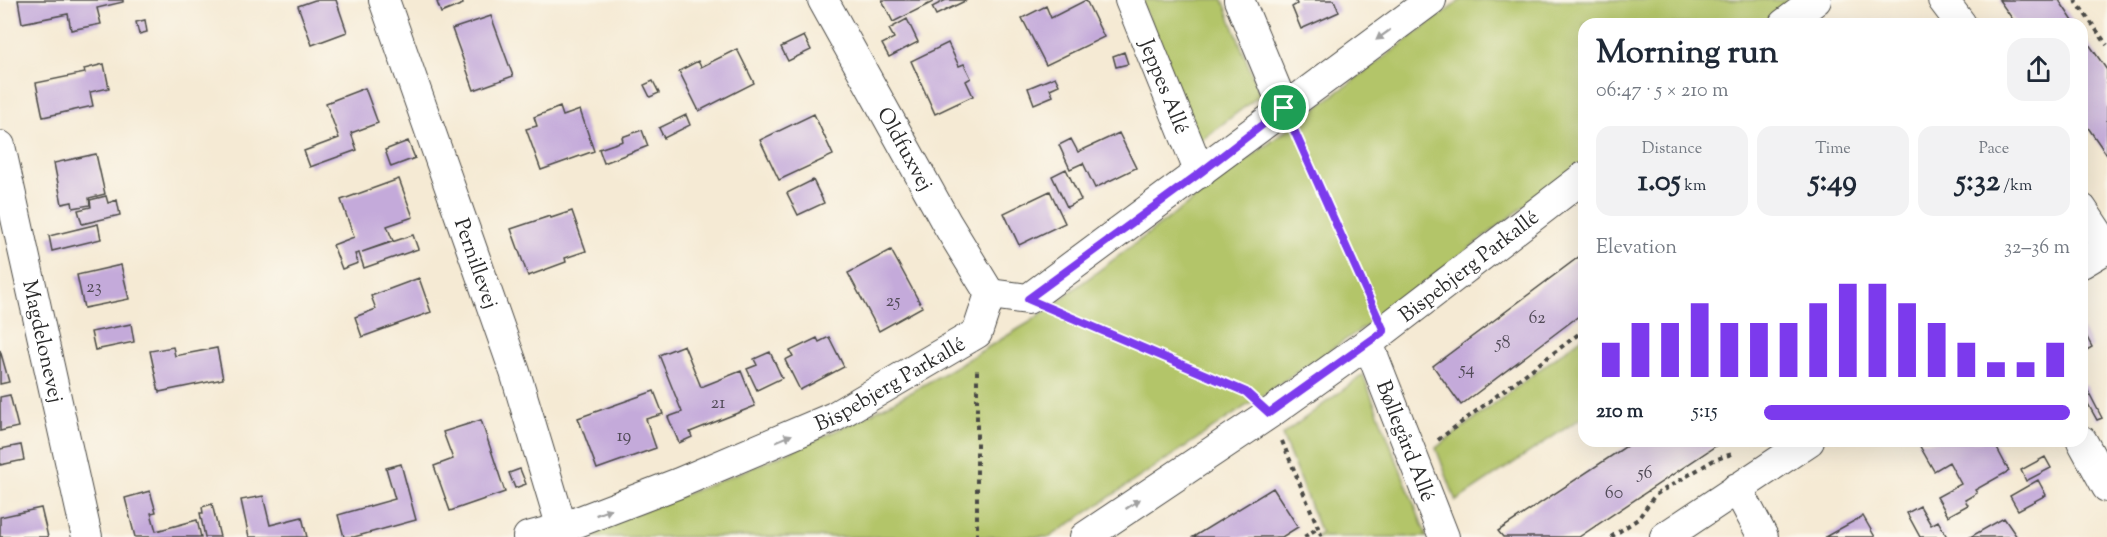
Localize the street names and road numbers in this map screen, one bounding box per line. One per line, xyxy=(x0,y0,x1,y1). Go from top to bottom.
street label: Jeppes Allé xyxy=(1130,34,1196,139)
street label: Oldfuxvej xyxy=(868,102,939,197)
street label: Bispebjerg Parkallé xyxy=(1393,204,1546,331)
street label: Pernillevej xyxy=(445,215,505,313)
street label: Magdelonevej xyxy=(13,277,70,406)
street label: Bispebjerg Parkallé xyxy=(811,330,972,440)
street label: Bøllegård Allé xyxy=(1367,376,1442,507)

